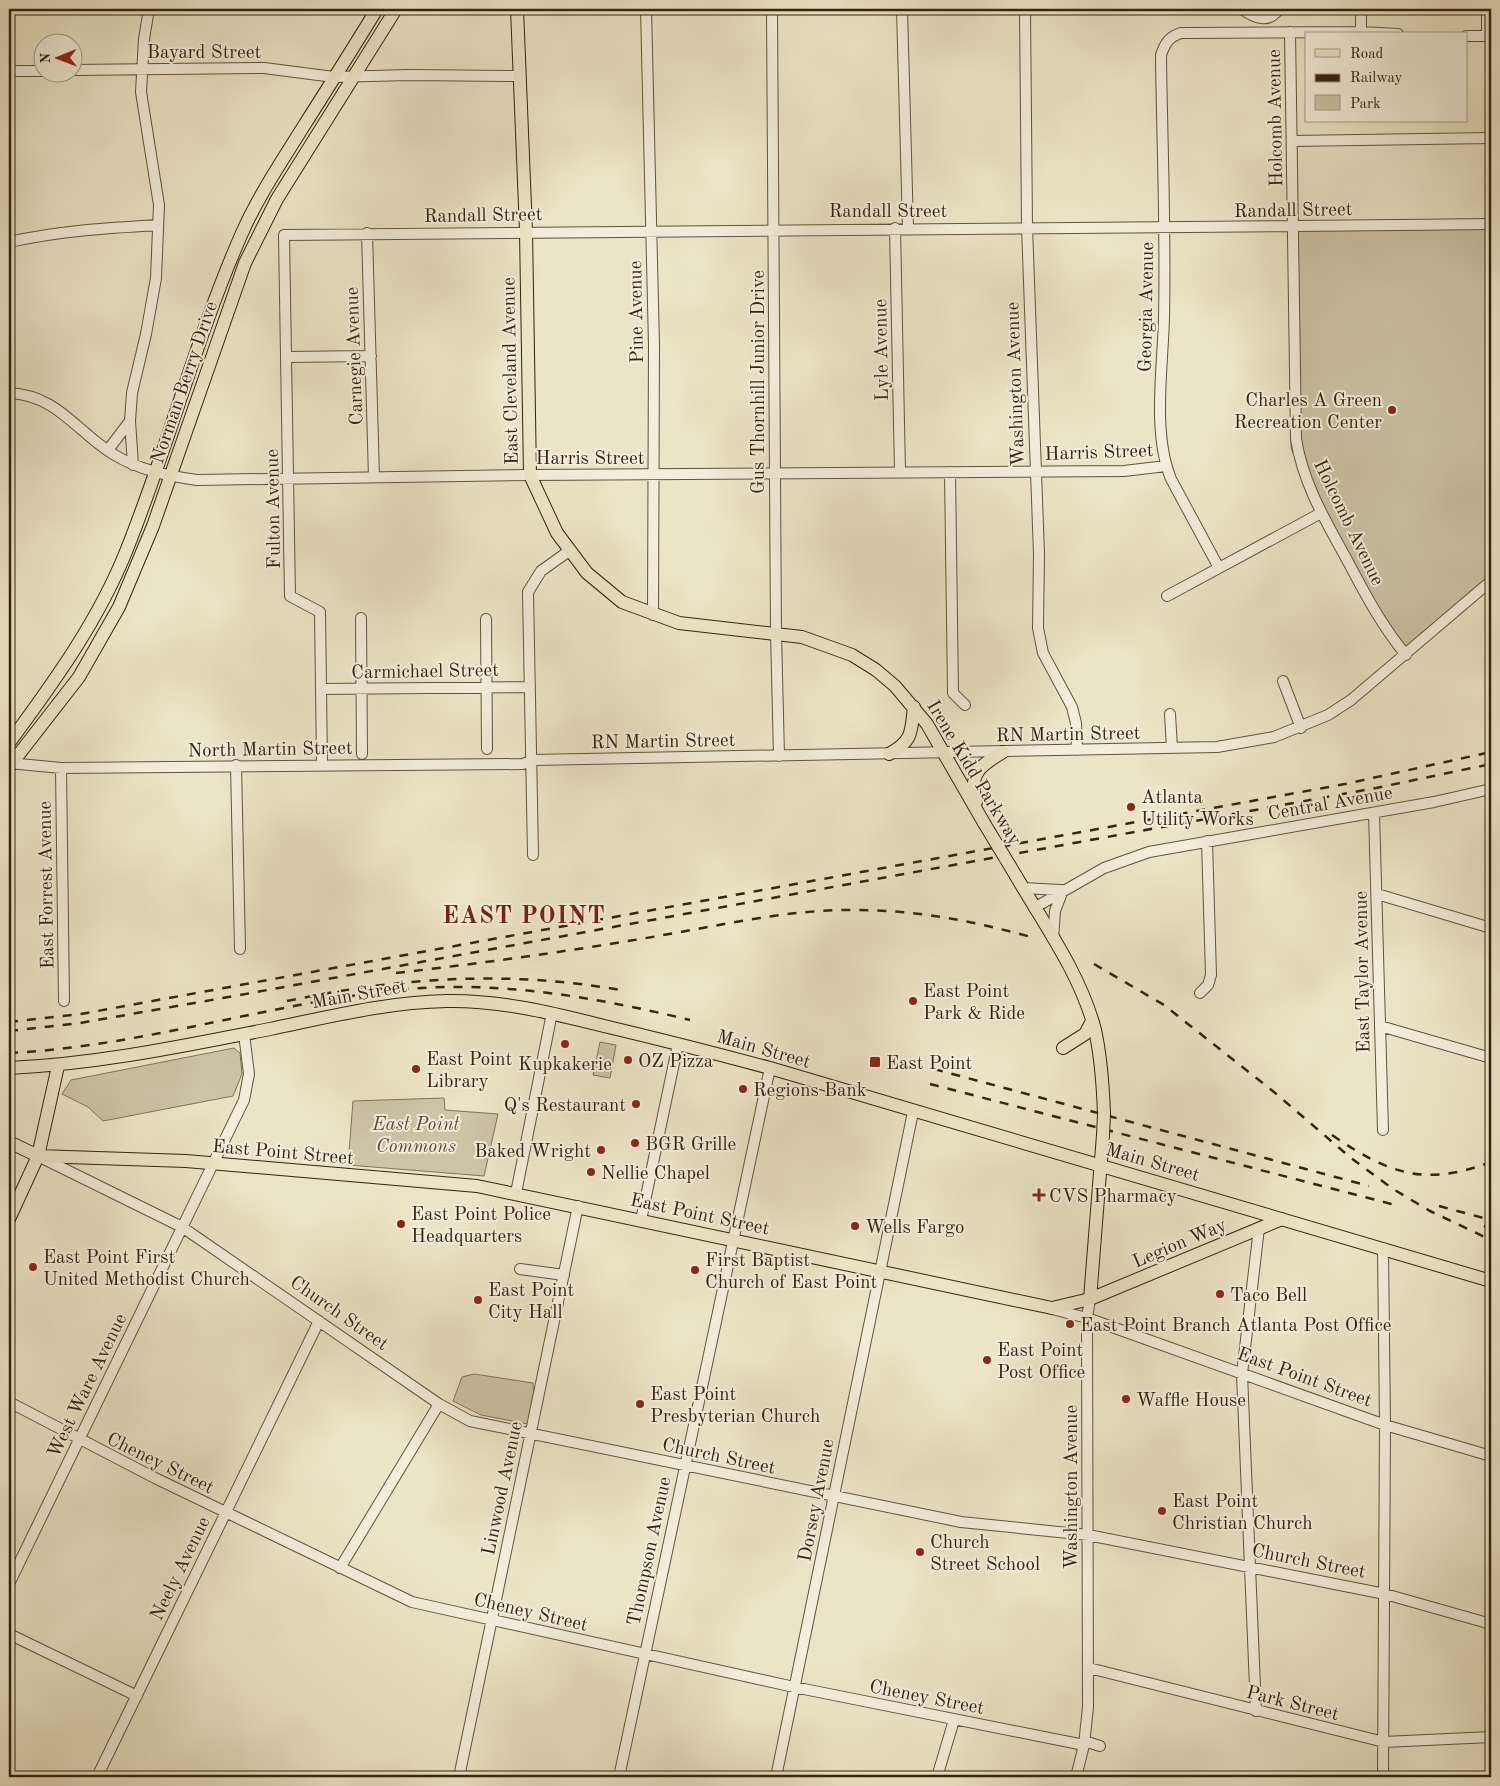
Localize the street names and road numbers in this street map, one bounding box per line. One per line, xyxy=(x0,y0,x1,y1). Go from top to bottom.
street label: Bayard Street xyxy=(147,44,261,63)
street label: Holcomb Avenue xyxy=(1266,49,1287,187)
street label: Randall Street xyxy=(1234,201,1352,222)
street label: Randall Street xyxy=(829,203,947,222)
street label: Randall Street xyxy=(424,206,542,227)
street label: Georgia Avenue xyxy=(1137,242,1158,372)
street label: Pine Avenue xyxy=(627,260,648,363)
street label: Gus Thornhill Junior Drive xyxy=(750,270,769,494)
street label: East Cleveland Avenue xyxy=(500,277,523,465)
street label: Carnegie Avenue xyxy=(344,286,367,426)
street label: Norman Berry Drive xyxy=(149,299,222,466)
street label: Lyle Avenue xyxy=(872,299,893,401)
street label: Washington Avenue xyxy=(1004,301,1029,466)
street label: Harris Street xyxy=(1044,442,1154,465)
street label: Fulton Avenue xyxy=(264,449,285,569)
street label: Harris Street xyxy=(536,450,644,469)
street label: Holcomb Avenue xyxy=(1309,457,1386,589)
street label: Carmichael Street xyxy=(351,662,499,683)
street label: Irene Kidd Parkway xyxy=(922,697,1024,849)
street label: RN Martin Street xyxy=(996,725,1140,746)
street label: RN Martin Street xyxy=(591,732,735,753)
street label: North Martin Street xyxy=(187,740,353,761)
street label: Central Avenue xyxy=(1267,784,1394,825)
street label: East Forrest Avenue xyxy=(37,801,58,969)
street label: East Taylor Avenue xyxy=(1353,891,1374,1053)
street label: Main Street xyxy=(310,978,409,1013)
street label: Main Street xyxy=(714,1028,812,1073)
street label: East Point Street xyxy=(211,1138,354,1169)
street label: Main Street xyxy=(1103,1141,1201,1186)
street label: East Point Street xyxy=(628,1191,771,1239)
street label: Legion Way xyxy=(1130,1216,1230,1273)
street label: Church Street xyxy=(286,1273,391,1355)
street label: West Ware Avenue xyxy=(45,1311,131,1461)
street label: East Point Street xyxy=(1234,1345,1374,1412)
street label: Washington Avenue xyxy=(1063,1405,1082,1569)
street label: Linwood Avenue xyxy=(480,1420,527,1557)
street label: Cheney Street xyxy=(103,1430,216,1498)
street label: Church Street xyxy=(660,1436,777,1479)
street label: Dorsey Avenue xyxy=(796,1437,839,1564)
street label: Thompson Avenue xyxy=(625,1475,676,1628)
street label: Neely Avenue xyxy=(148,1514,215,1624)
street label: Church Street xyxy=(1250,1542,1367,1583)
street label: Cheney Street xyxy=(472,1591,589,1636)
street label: Cheney Street xyxy=(868,1678,986,1719)
street label: Park Street xyxy=(1244,1684,1341,1725)

